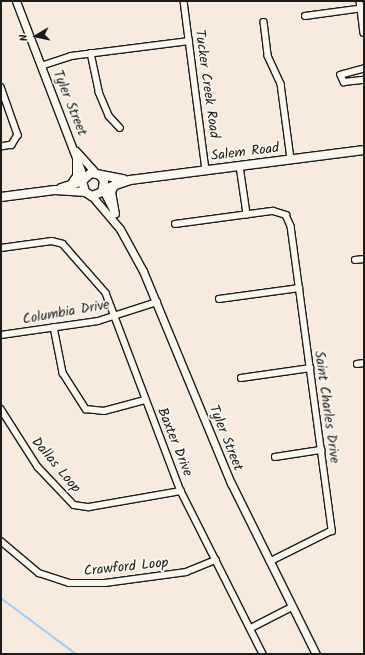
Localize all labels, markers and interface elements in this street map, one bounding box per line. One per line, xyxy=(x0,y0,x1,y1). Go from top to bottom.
north arrow xyxy=(16,16,56,56)
street label: Tucker Creek Road xyxy=(191,29,223,139)
text: N xyxy=(15,33,34,43)
street label: Tyler Street xyxy=(49,68,91,138)
street label: Salem Road xyxy=(210,139,280,165)
street label: Columbia Drive xyxy=(21,296,111,328)
street label: Saint Charles Drive xyxy=(311,350,343,464)
street label: Tyler Street xyxy=(205,403,247,473)
street label: Baxter Drive xyxy=(154,405,196,479)
street label: Dallas Loop xyxy=(28,434,84,496)
street label: Crawford Loop xyxy=(83,554,169,580)

